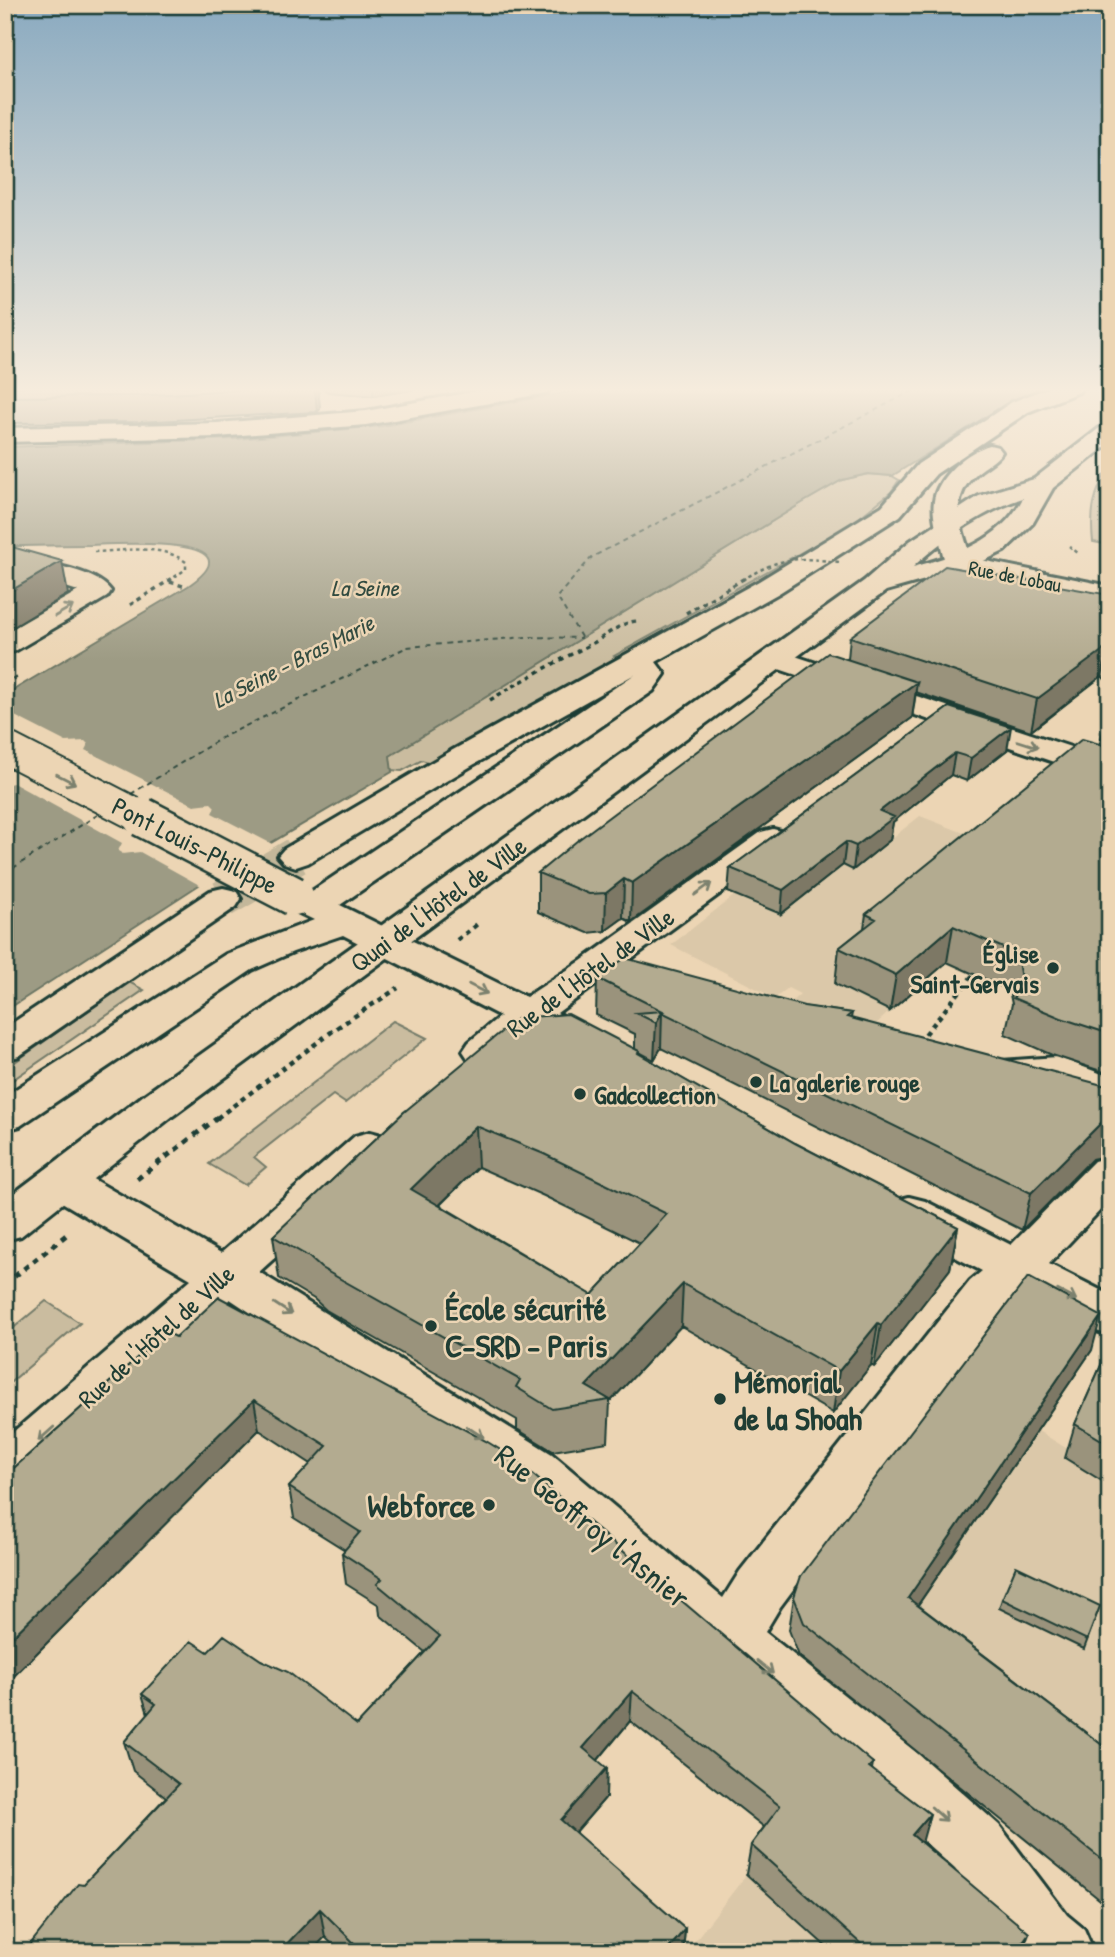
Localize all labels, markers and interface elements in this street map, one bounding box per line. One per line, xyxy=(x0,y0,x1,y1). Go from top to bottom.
street label: Rue de Lobau xyxy=(966,553,1065,599)
water label: La Seine xyxy=(331,572,399,603)
one-way arrow xyxy=(54,604,74,618)
water label: La Seine - Bras Marie xyxy=(207,607,380,715)
one-way arrow xyxy=(1017,738,1039,751)
one-way arrow xyxy=(55,772,76,786)
street label: Pont Louis-Philippe xyxy=(106,788,284,902)
street label: Quai de l'Hôtel de Ville xyxy=(343,828,533,980)
one-way arrow xyxy=(694,882,712,897)
street label: Rue de l'Hôtel de Ville xyxy=(499,899,681,1045)
place label: Église Saint-Gervais xyxy=(911,936,1040,1001)
marker: Église Saint-Gervais xyxy=(1045,960,1061,976)
one-way arrow xyxy=(467,983,488,997)
place label: La galerie rouge xyxy=(770,1065,920,1101)
marker: La galerie rouge xyxy=(748,1074,764,1090)
place label: Gadcollection xyxy=(594,1077,716,1112)
marker: Gadcollection xyxy=(572,1086,588,1102)
street label: Rue de l'Hôtel de Ville xyxy=(70,1256,242,1416)
place label: École sécurité C-SRD - Paris xyxy=(445,1287,607,1367)
one-way arrow xyxy=(1056,1288,1077,1302)
one-way arrow xyxy=(273,1302,293,1316)
marker: École sécurité C-SRD - Paris xyxy=(423,1318,439,1334)
place label: Mémorial de la Shoah xyxy=(734,1360,863,1440)
marker: Mémorial de la Shoah xyxy=(712,1391,728,1407)
one-way arrow xyxy=(464,1425,484,1439)
one-way arrow xyxy=(37,1426,55,1442)
street label: Rue Geoffroy l'Asnier xyxy=(486,1434,700,1618)
place label: Webforce xyxy=(368,1484,475,1527)
marker: Webforce xyxy=(481,1497,497,1513)
one-way arrow xyxy=(756,1660,774,1675)
one-way arrow xyxy=(930,1805,947,1822)

